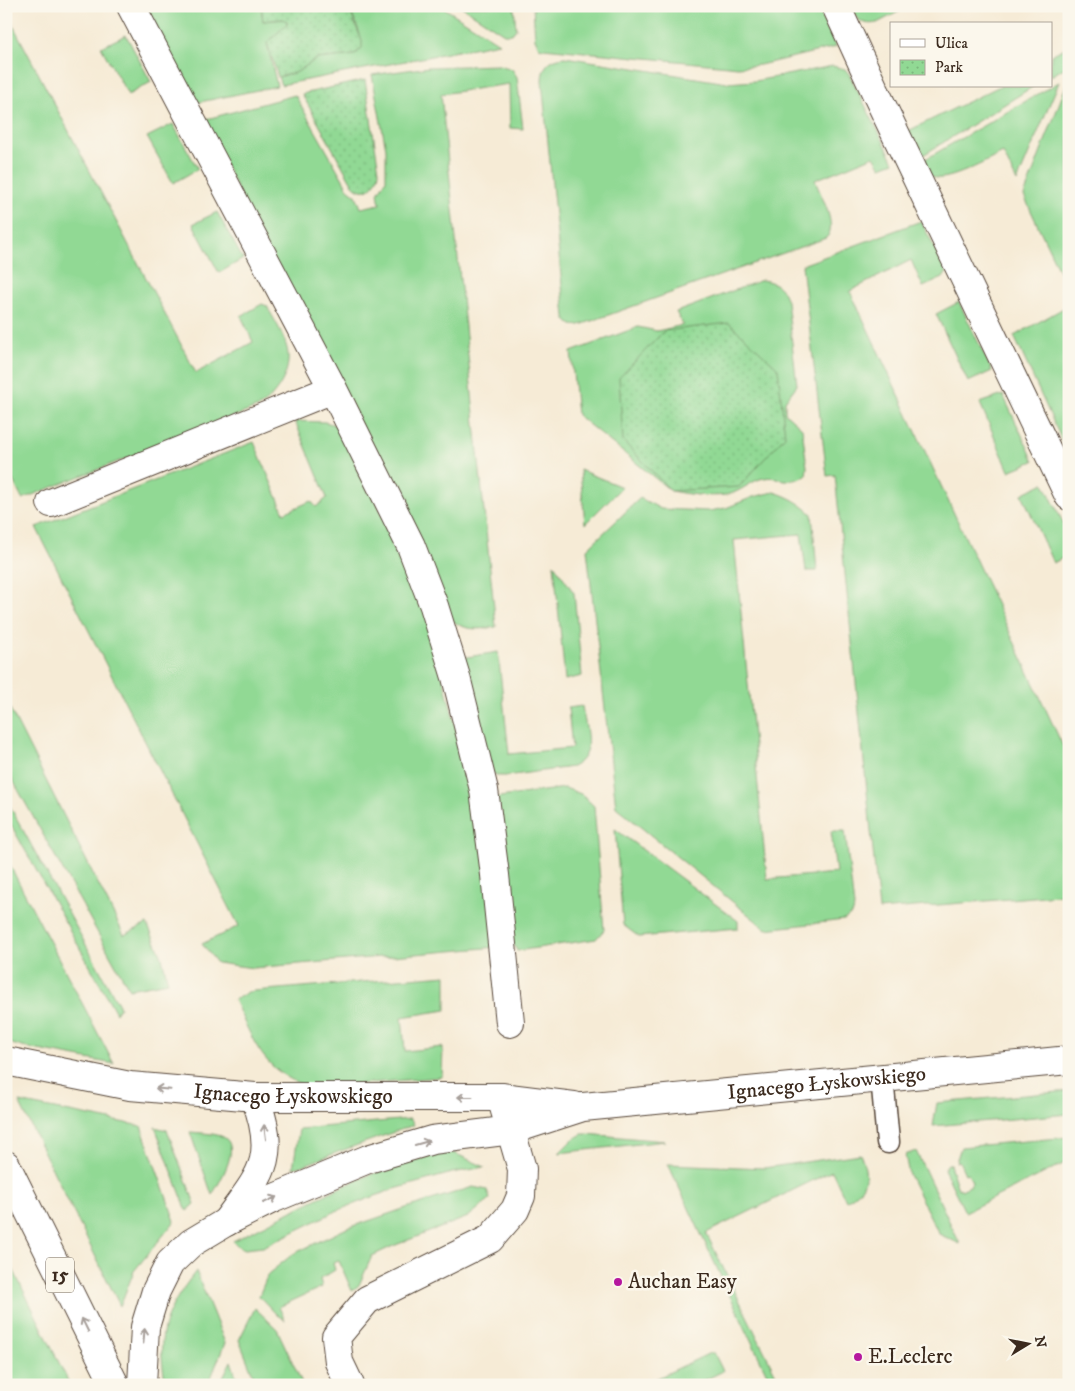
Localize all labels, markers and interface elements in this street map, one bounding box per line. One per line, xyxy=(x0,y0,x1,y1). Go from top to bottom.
legend xyxy=(890,22,1052,88)
text: Ulica xyxy=(935,34,968,53)
text: Park xyxy=(935,58,964,77)
street label: Ignacego Łyskowskiego xyxy=(726,1061,927,1106)
street label: Ignacego Łyskowskiego xyxy=(192,1079,393,1110)
one-way arrow xyxy=(155,1084,171,1094)
one-way arrow xyxy=(458,1092,474,1102)
one-way arrow xyxy=(260,1125,270,1141)
one-way arrow xyxy=(414,1138,430,1148)
one-way arrow xyxy=(263,1195,278,1205)
road number: 15 xyxy=(46,1258,74,1292)
place label: Auchan Easy xyxy=(628,1269,738,1295)
marker: Auchan Easy xyxy=(612,1276,624,1288)
one-way arrow xyxy=(80,1318,90,1333)
north arrow xyxy=(1002,1318,1052,1368)
one-way arrow xyxy=(139,1328,149,1344)
text: N xyxy=(1030,1335,1050,1350)
place label: E.Leclerc xyxy=(868,1344,952,1370)
marker: E.Leclerc xyxy=(852,1351,864,1363)

